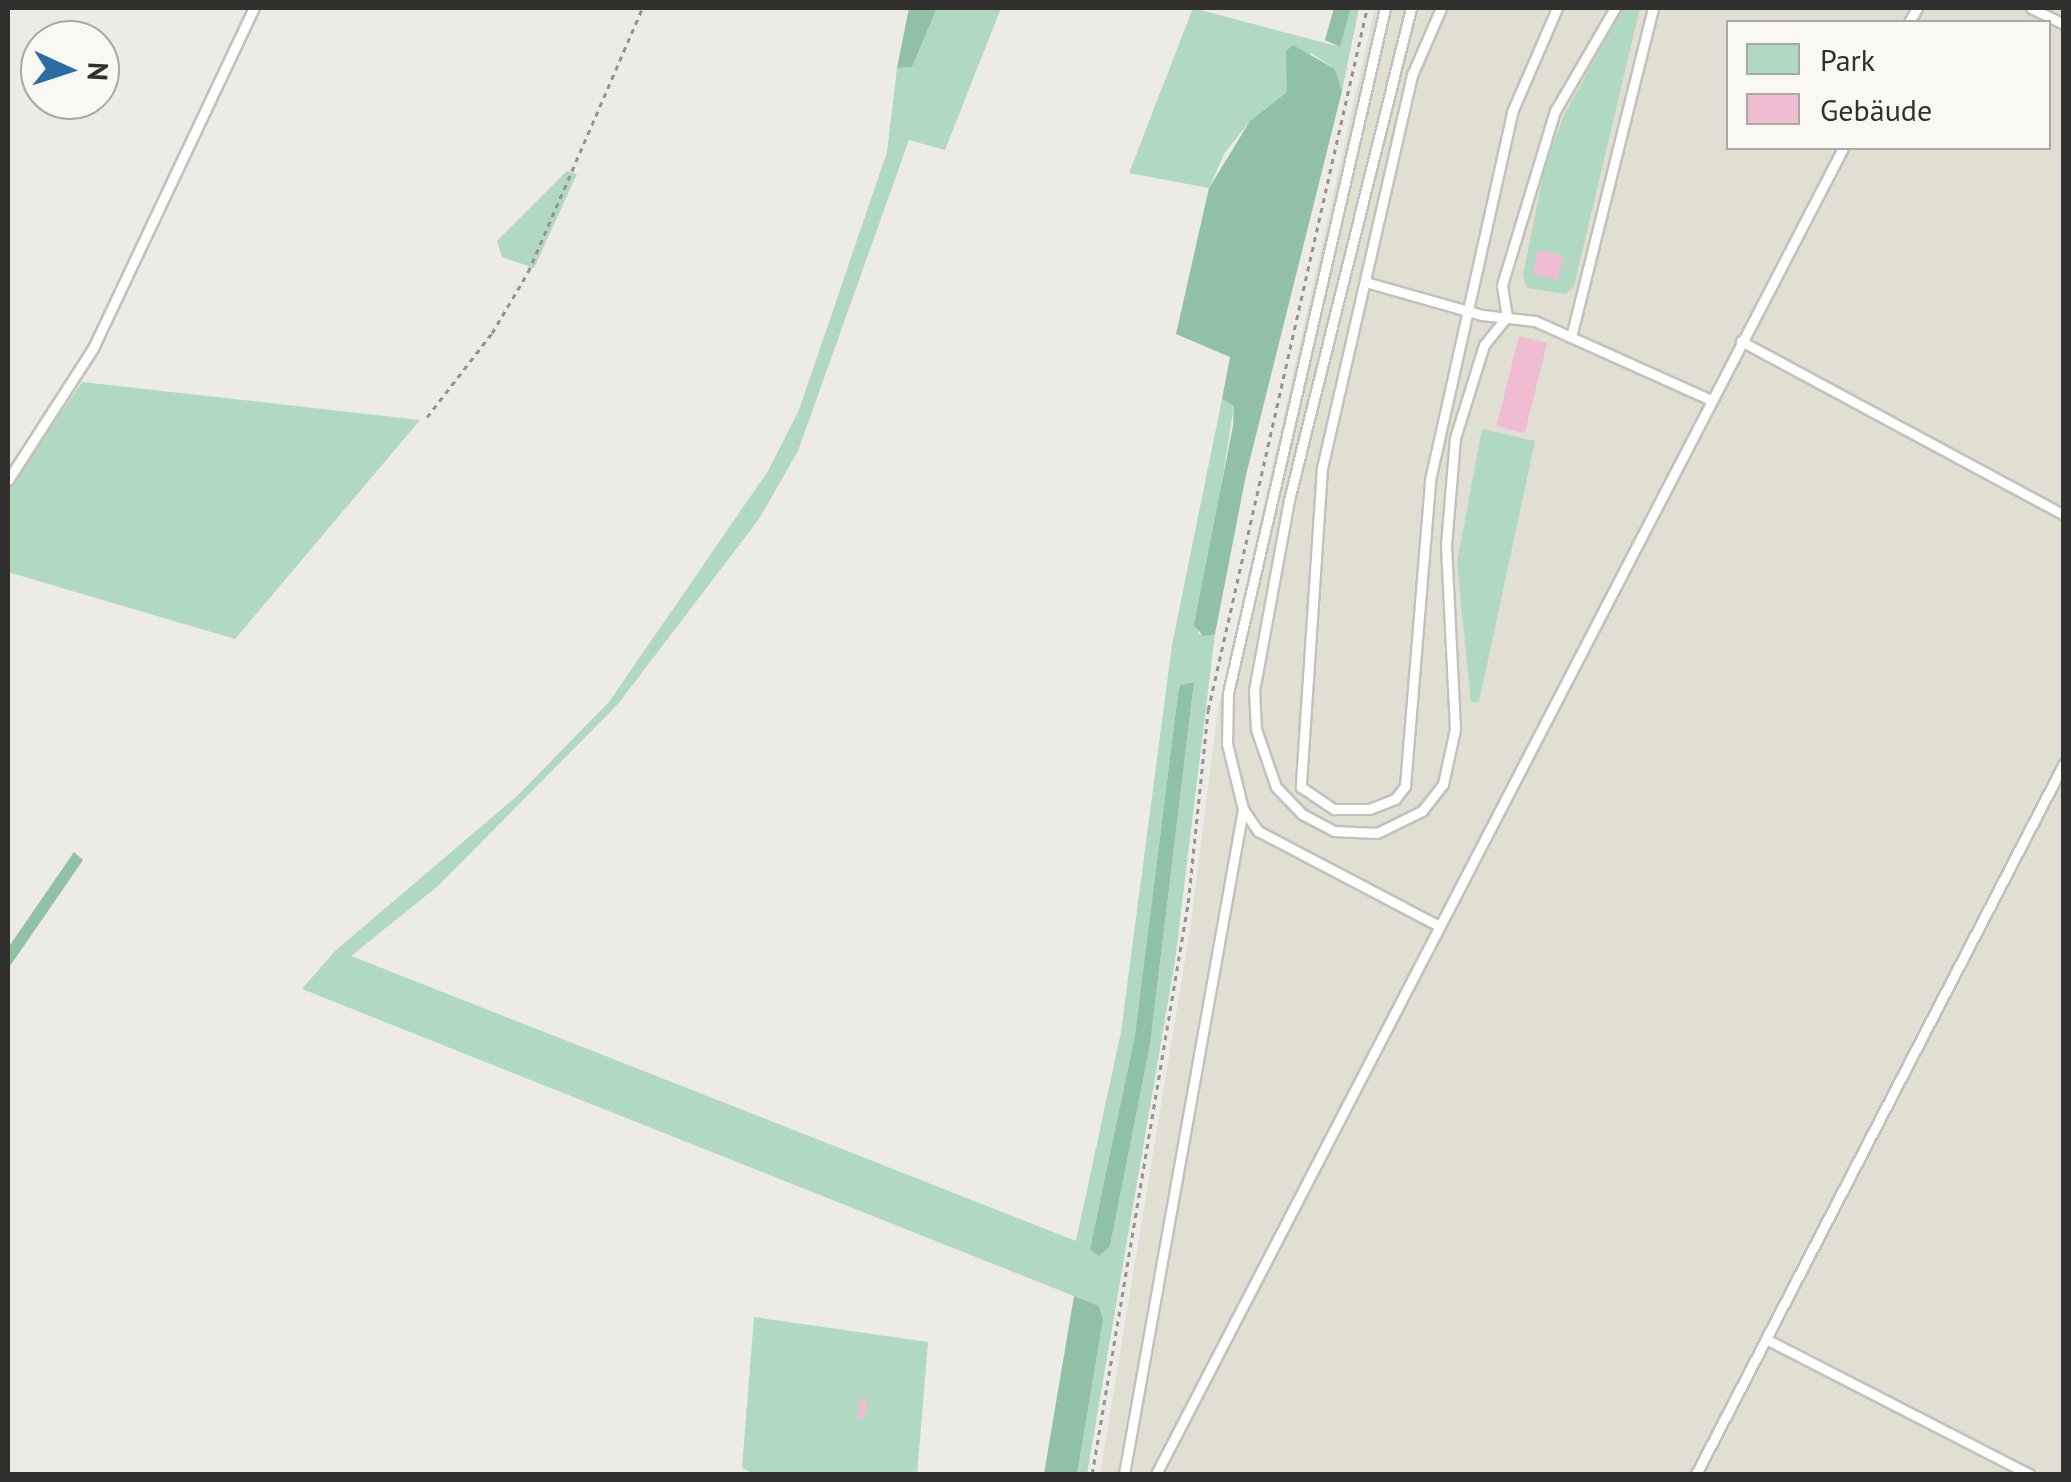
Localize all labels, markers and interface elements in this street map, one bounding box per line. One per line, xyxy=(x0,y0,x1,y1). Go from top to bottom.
north arrow xyxy=(20,20,120,120)
legend xyxy=(1726,20,2051,150)
text: Park xyxy=(1820,40,1875,79)
text: N xyxy=(80,61,117,82)
text: Gebäude xyxy=(1820,90,1932,129)

